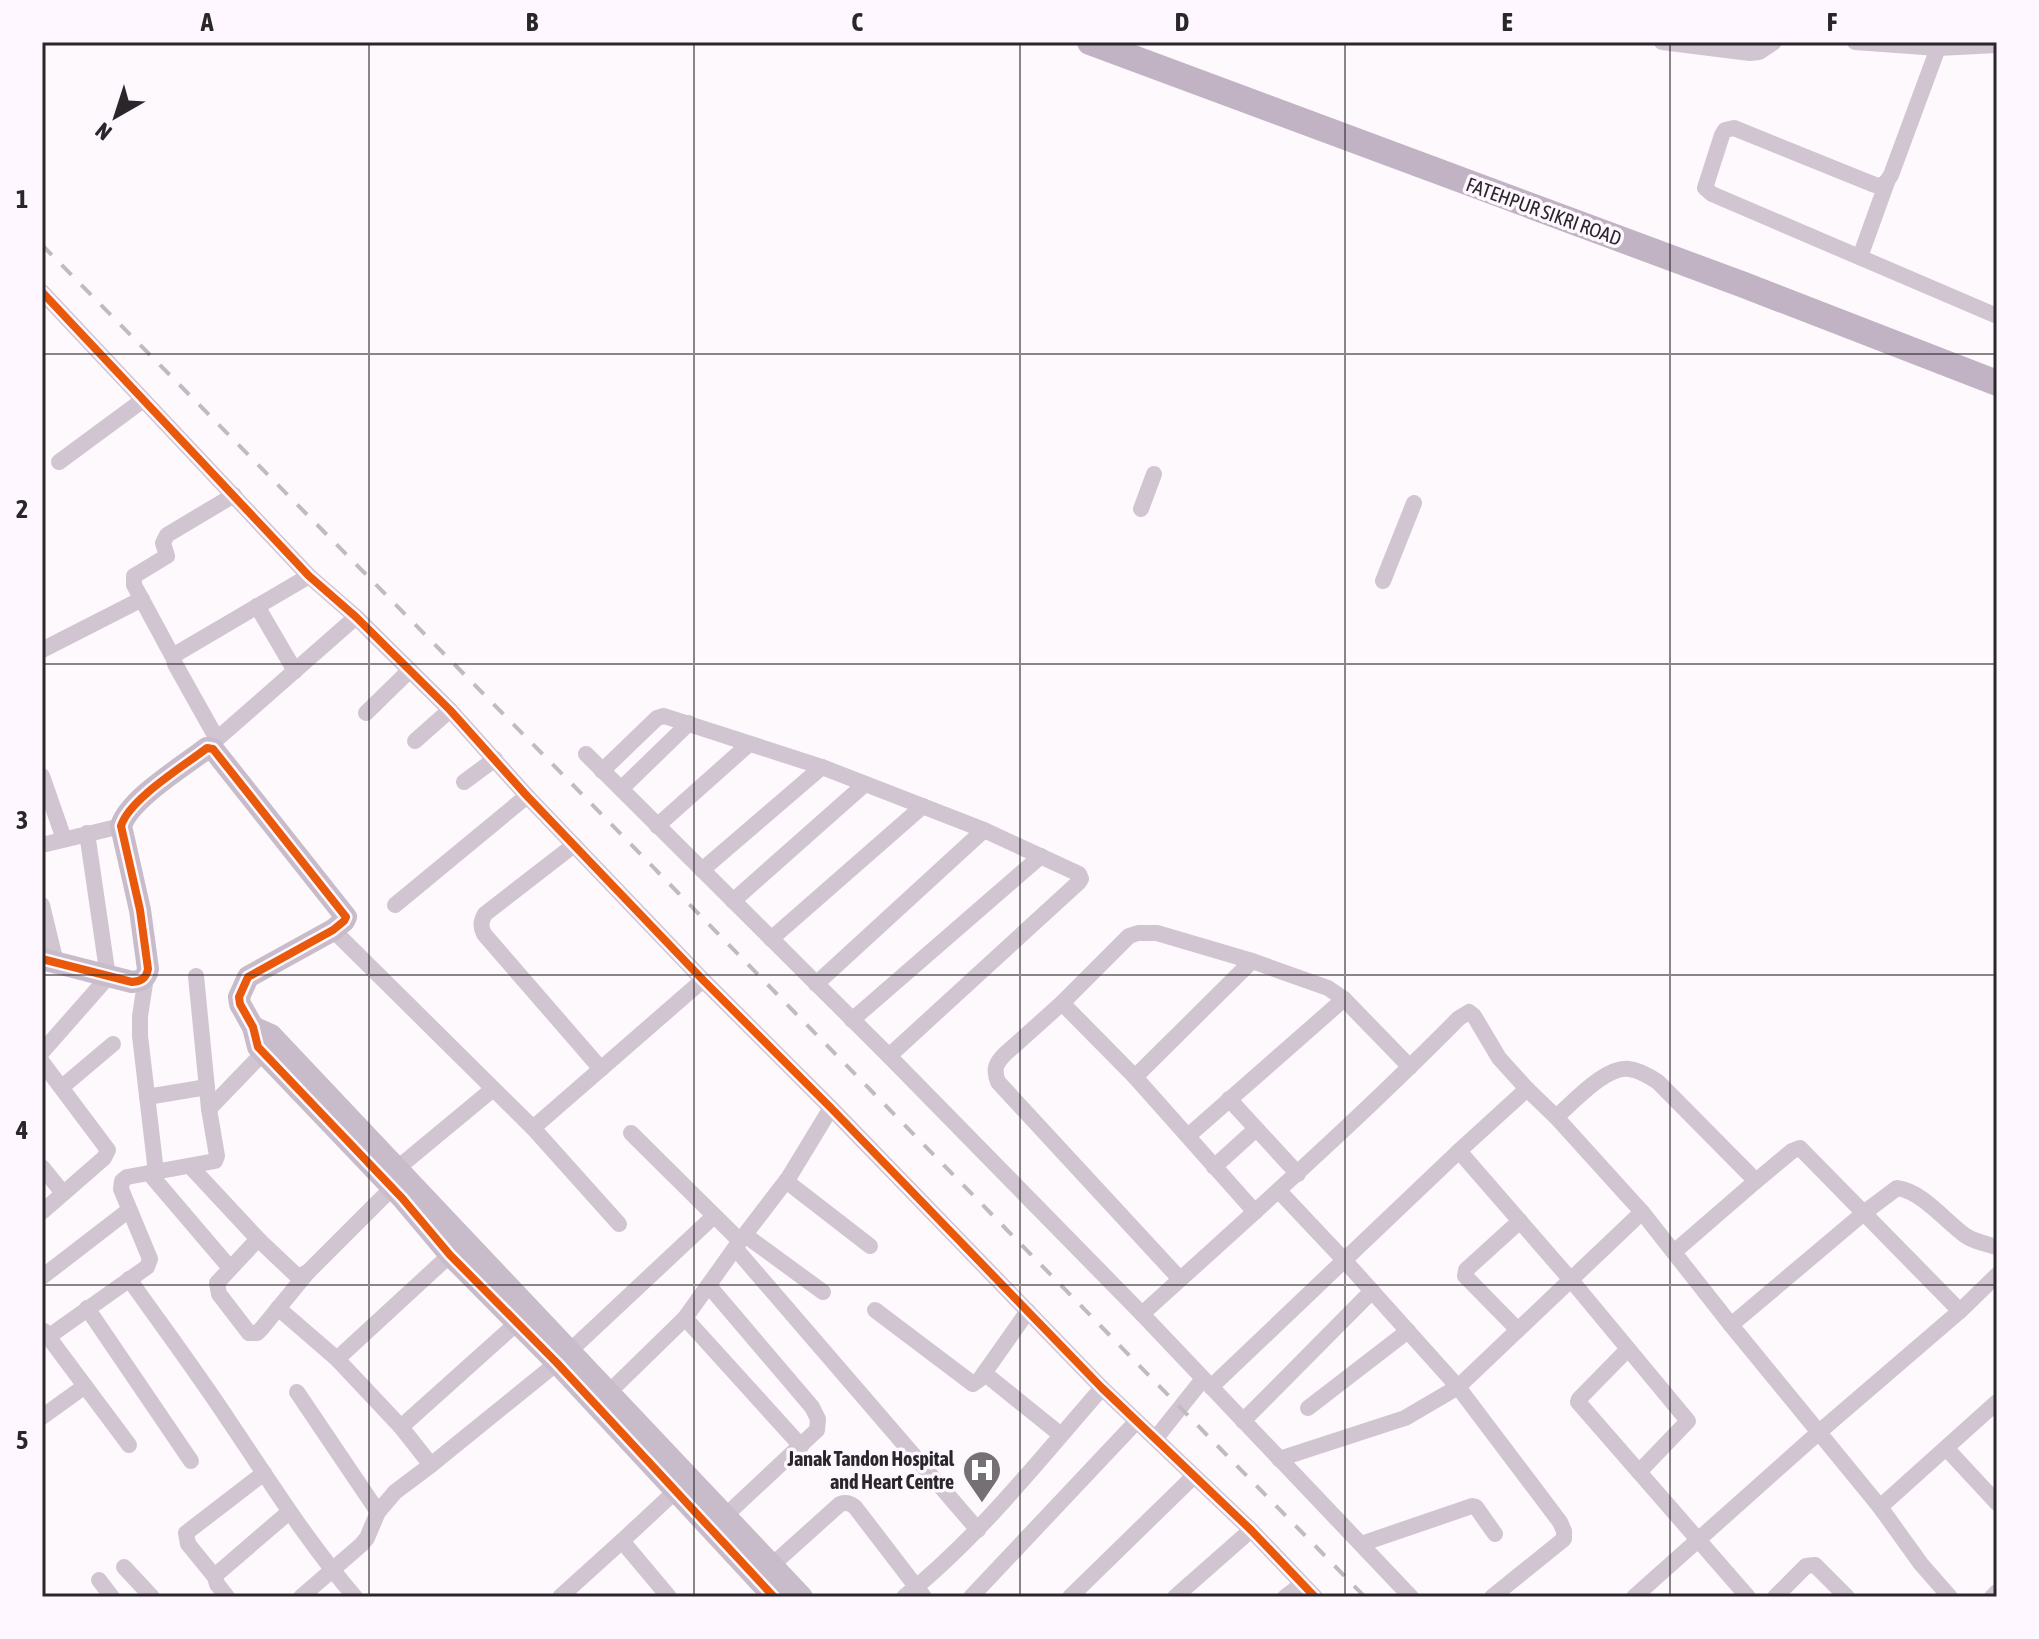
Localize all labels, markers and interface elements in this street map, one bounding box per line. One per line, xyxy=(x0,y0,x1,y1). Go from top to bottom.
text: A xyxy=(200,7,214,37)
text: B xyxy=(526,7,539,37)
text: C xyxy=(851,7,863,37)
text: D xyxy=(1175,7,1189,37)
text: E xyxy=(1501,7,1513,37)
text: F xyxy=(1827,7,1838,37)
north arrow xyxy=(76,76,156,156)
text: N xyxy=(90,117,117,146)
street label: FATEHPUR SIKRI ROAD xyxy=(1463,172,1625,250)
text: 1 xyxy=(16,184,28,214)
text: 2 xyxy=(16,494,28,524)
text: 3 xyxy=(16,805,28,835)
text: 4 xyxy=(15,1115,28,1145)
text: 5 xyxy=(16,1425,28,1455)
place label: Janak Tandon Hospital and Heart Centre xyxy=(787,1447,955,1493)
hospital icon: Janak Tandon Hospital and Heart Centre xyxy=(961,1449,1003,1504)

